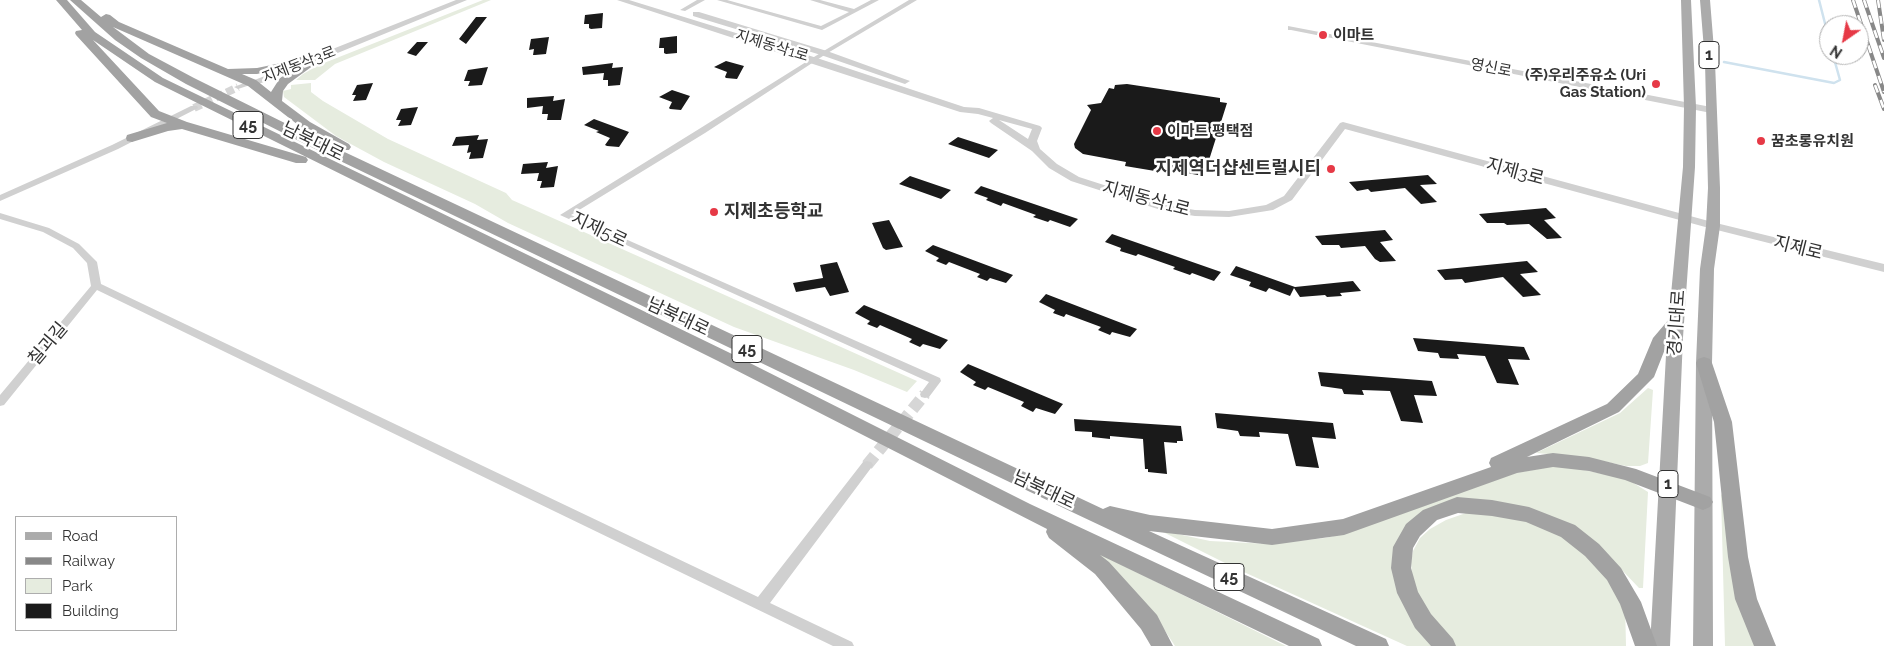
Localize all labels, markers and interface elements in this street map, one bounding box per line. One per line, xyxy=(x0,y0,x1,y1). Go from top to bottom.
north arrow xyxy=(1819,15,1869,65)
street label: 지제동삭1로 xyxy=(733,26,811,66)
place label: 이마트 xyxy=(1333,26,1374,44)
marker: 이마트 xyxy=(1317,29,1329,41)
road number: 1 xyxy=(1699,42,1719,68)
text: N xyxy=(1828,42,1845,61)
street label: 지제동삭3로 xyxy=(260,43,338,87)
street label: 영신로 xyxy=(1469,55,1513,81)
place label: (주)우리주유소 (Uri Gas Station) xyxy=(1525,66,1646,101)
marker: (주)우리주유소 (Uri Gas Station) xyxy=(1650,78,1662,90)
road number: 45 xyxy=(233,112,263,138)
street label: 남북대로 xyxy=(278,118,348,166)
place label: 이마트 평택점 xyxy=(1167,122,1253,140)
marker: 이마트 평택점 xyxy=(1151,125,1163,137)
place label: 꿈초롱유치원 xyxy=(1771,132,1854,150)
marker: 꿈초롱유치원 xyxy=(1755,135,1767,147)
street label: 지제3로 xyxy=(1484,154,1546,190)
place label: 지제역더샵센트럴시티 xyxy=(1155,158,1321,180)
marker: 지제역더샵센트럴시티 xyxy=(1325,163,1337,175)
street label: 지제동삭1로 xyxy=(1099,177,1193,221)
place label: 지제초등학교 xyxy=(724,201,823,223)
marker: 지제초등학교 xyxy=(708,206,720,218)
street label: 지제5로 xyxy=(567,208,631,252)
street label: 지제로 xyxy=(1771,232,1825,264)
street label: 경기대로 xyxy=(1664,289,1690,357)
street label: 남북대로 xyxy=(643,293,713,341)
street label: 칠괴길 xyxy=(24,318,72,370)
road number: 45 xyxy=(732,336,762,362)
street label: 남북대로 xyxy=(1009,466,1079,514)
road number: 1 xyxy=(1658,470,1678,498)
legend xyxy=(15,516,178,631)
text: Road xyxy=(62,527,98,545)
text: Railway xyxy=(62,552,115,570)
road number: 45 xyxy=(1214,564,1244,590)
text: Park xyxy=(62,577,93,595)
text: Building xyxy=(62,602,119,620)

